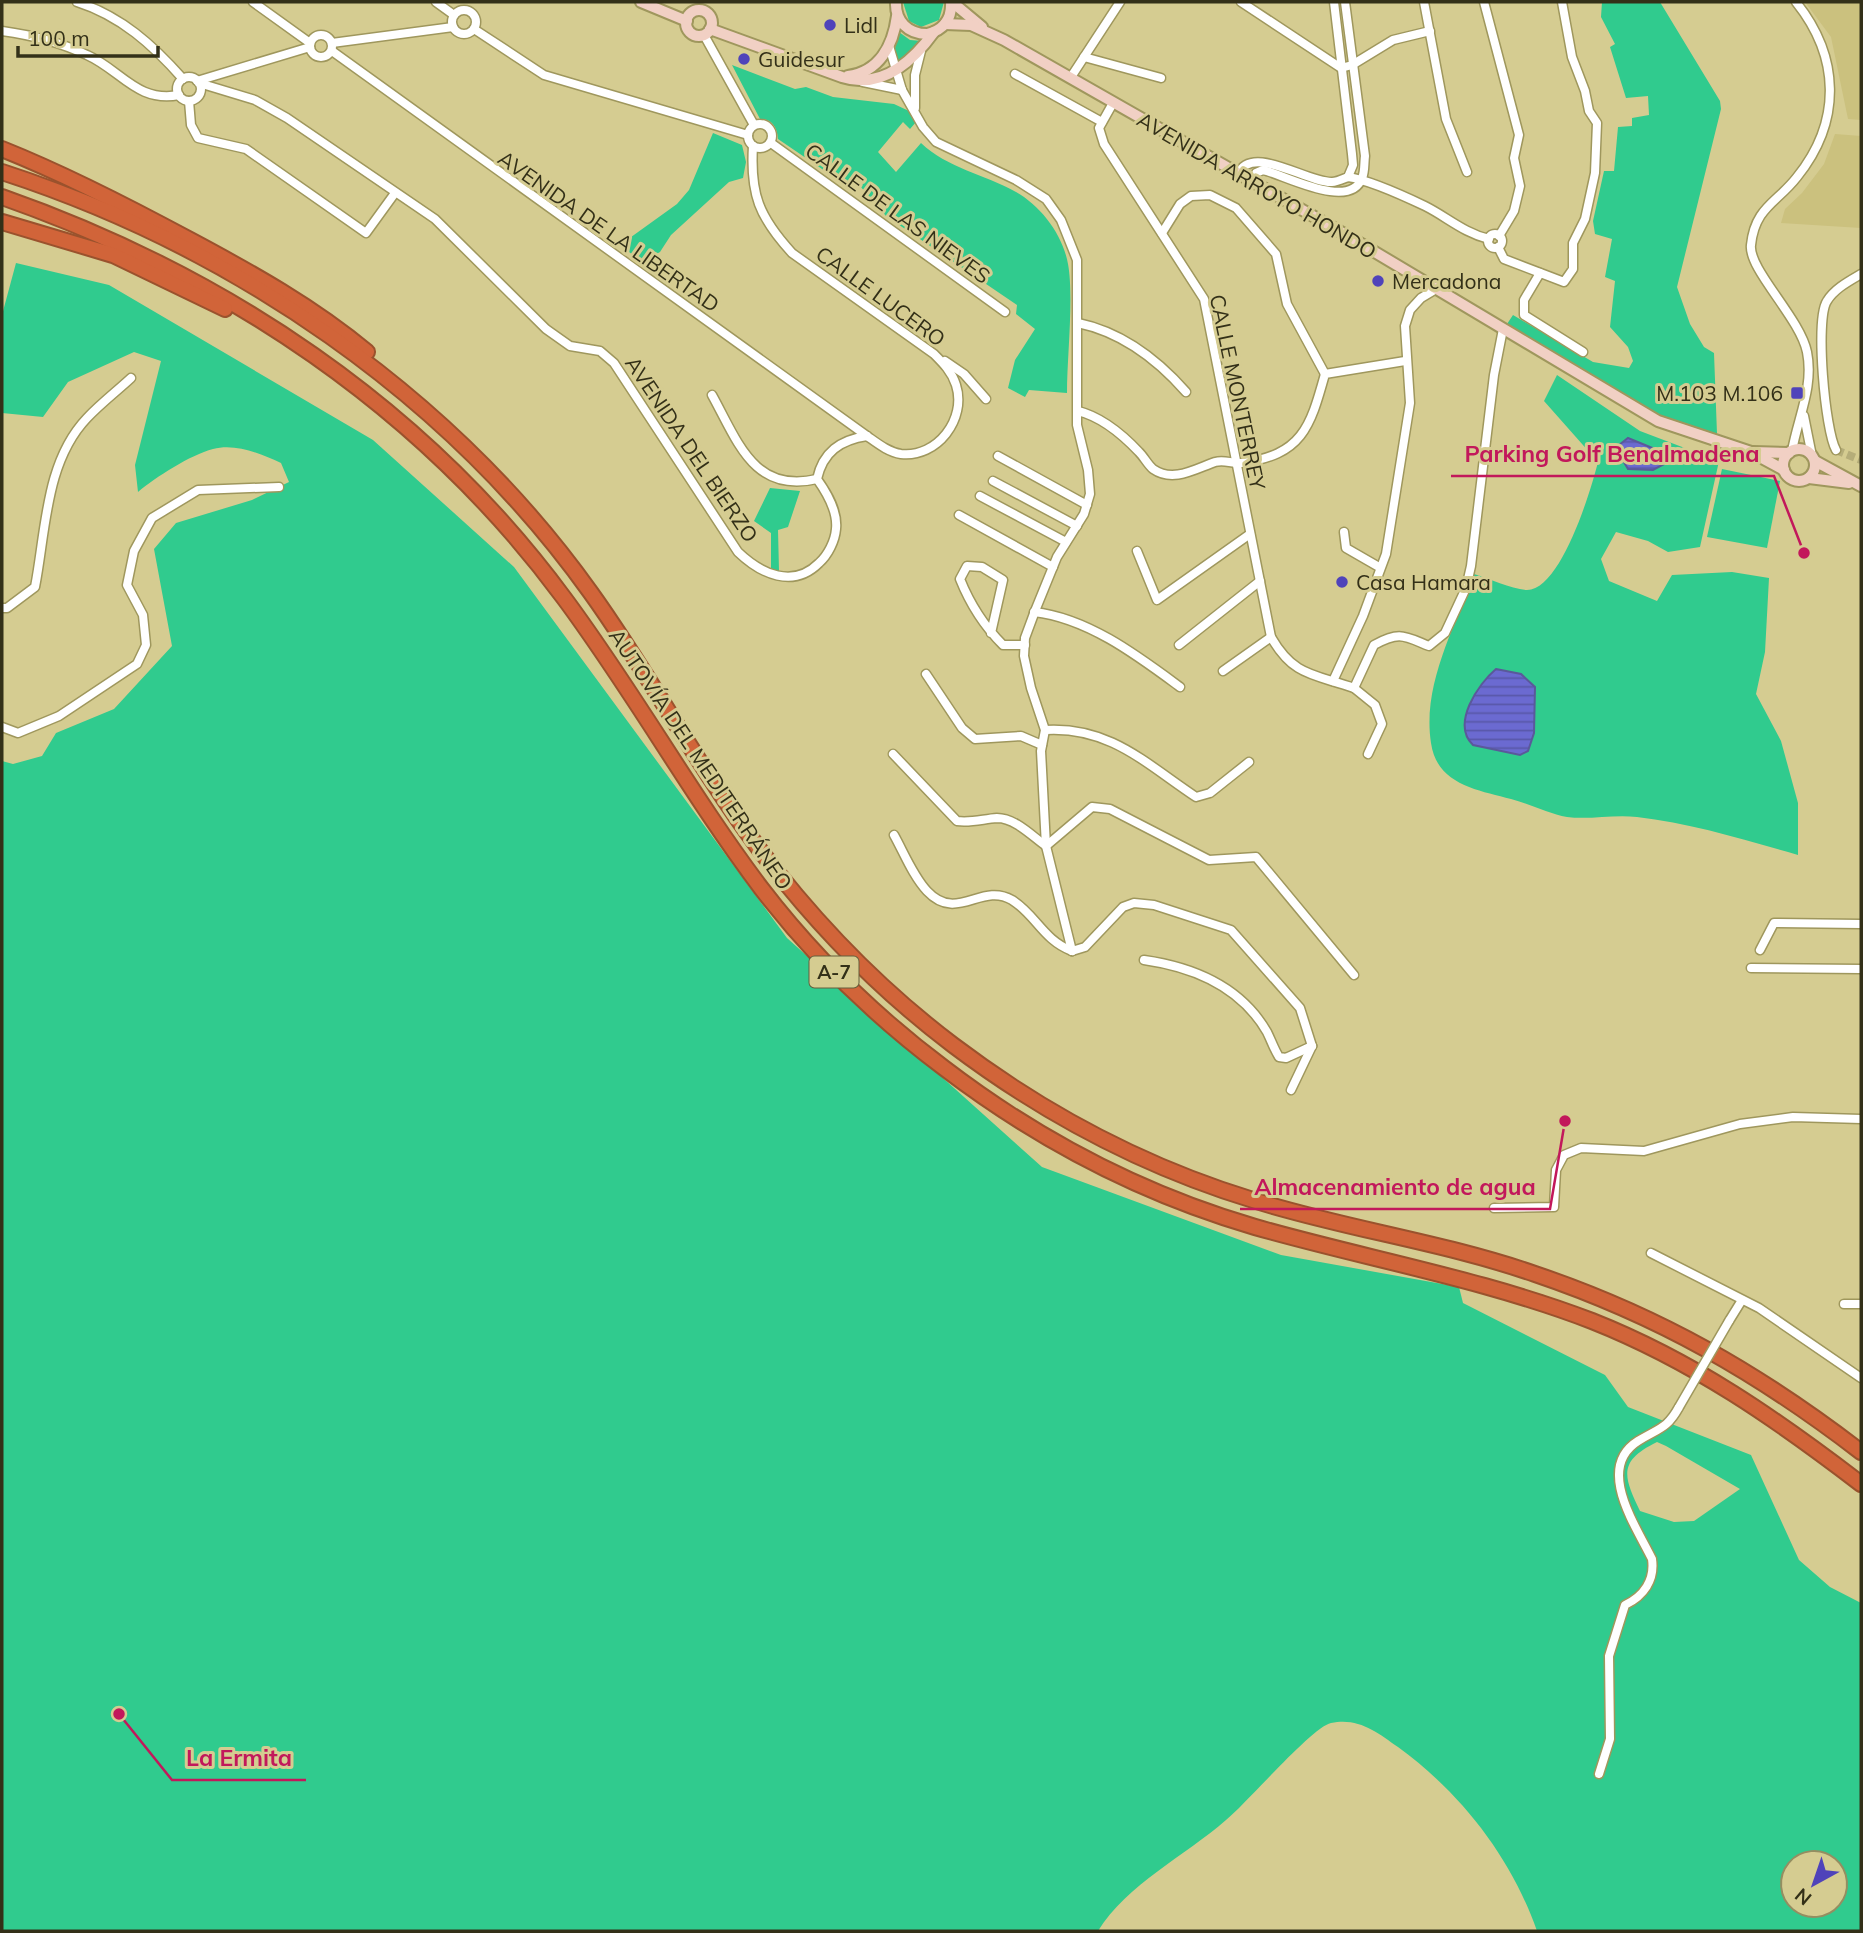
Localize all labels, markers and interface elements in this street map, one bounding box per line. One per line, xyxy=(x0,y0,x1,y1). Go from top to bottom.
place label: Lidl xyxy=(844,12,878,38)
scale bar xyxy=(18,14,158,58)
marker: Lidl xyxy=(822,17,838,33)
text: 100 m xyxy=(28,25,90,51)
place label: Guidesur xyxy=(758,46,845,72)
marker: Guidesur xyxy=(736,51,752,67)
street label: AVENIDA ARROYO HONDO xyxy=(1133,106,1381,264)
street label: CALLE DE LAS NIEVES xyxy=(801,137,995,289)
street label: AVENIDA DE LA LIBERTAD xyxy=(493,145,725,317)
street label: CALLE LUCERO xyxy=(811,240,951,352)
place label: Mercadona xyxy=(1392,268,1501,294)
marker: Mercadona xyxy=(1370,273,1386,289)
street label: CALLE MONTERREY xyxy=(1205,292,1271,492)
street label: AVENIDA DEL BIERZO xyxy=(620,351,764,547)
place label: M.103 M.106 xyxy=(1656,380,1783,406)
marker: M.103 M.106 xyxy=(1789,385,1805,401)
callout: Parking Golf Benalmadena xyxy=(1451,432,1774,476)
text: Parking Golf Benalmadena xyxy=(1464,439,1760,468)
place label: Casa Hamara xyxy=(1356,569,1491,595)
marker: Casa Hamara xyxy=(1334,574,1350,590)
street label: AUTOVÍA DEL MEDITERRÁNEO xyxy=(604,624,798,894)
road number: A-7 xyxy=(810,956,858,988)
callout: Almacenamiento de agua xyxy=(1240,1165,1550,1209)
text: Almacenamiento de agua xyxy=(1254,1172,1536,1201)
callout: La Ermita xyxy=(172,1736,306,1780)
text: La Ermita xyxy=(186,1743,292,1772)
north arrow xyxy=(1779,1849,1849,1919)
text: N xyxy=(1790,1883,1816,1911)

